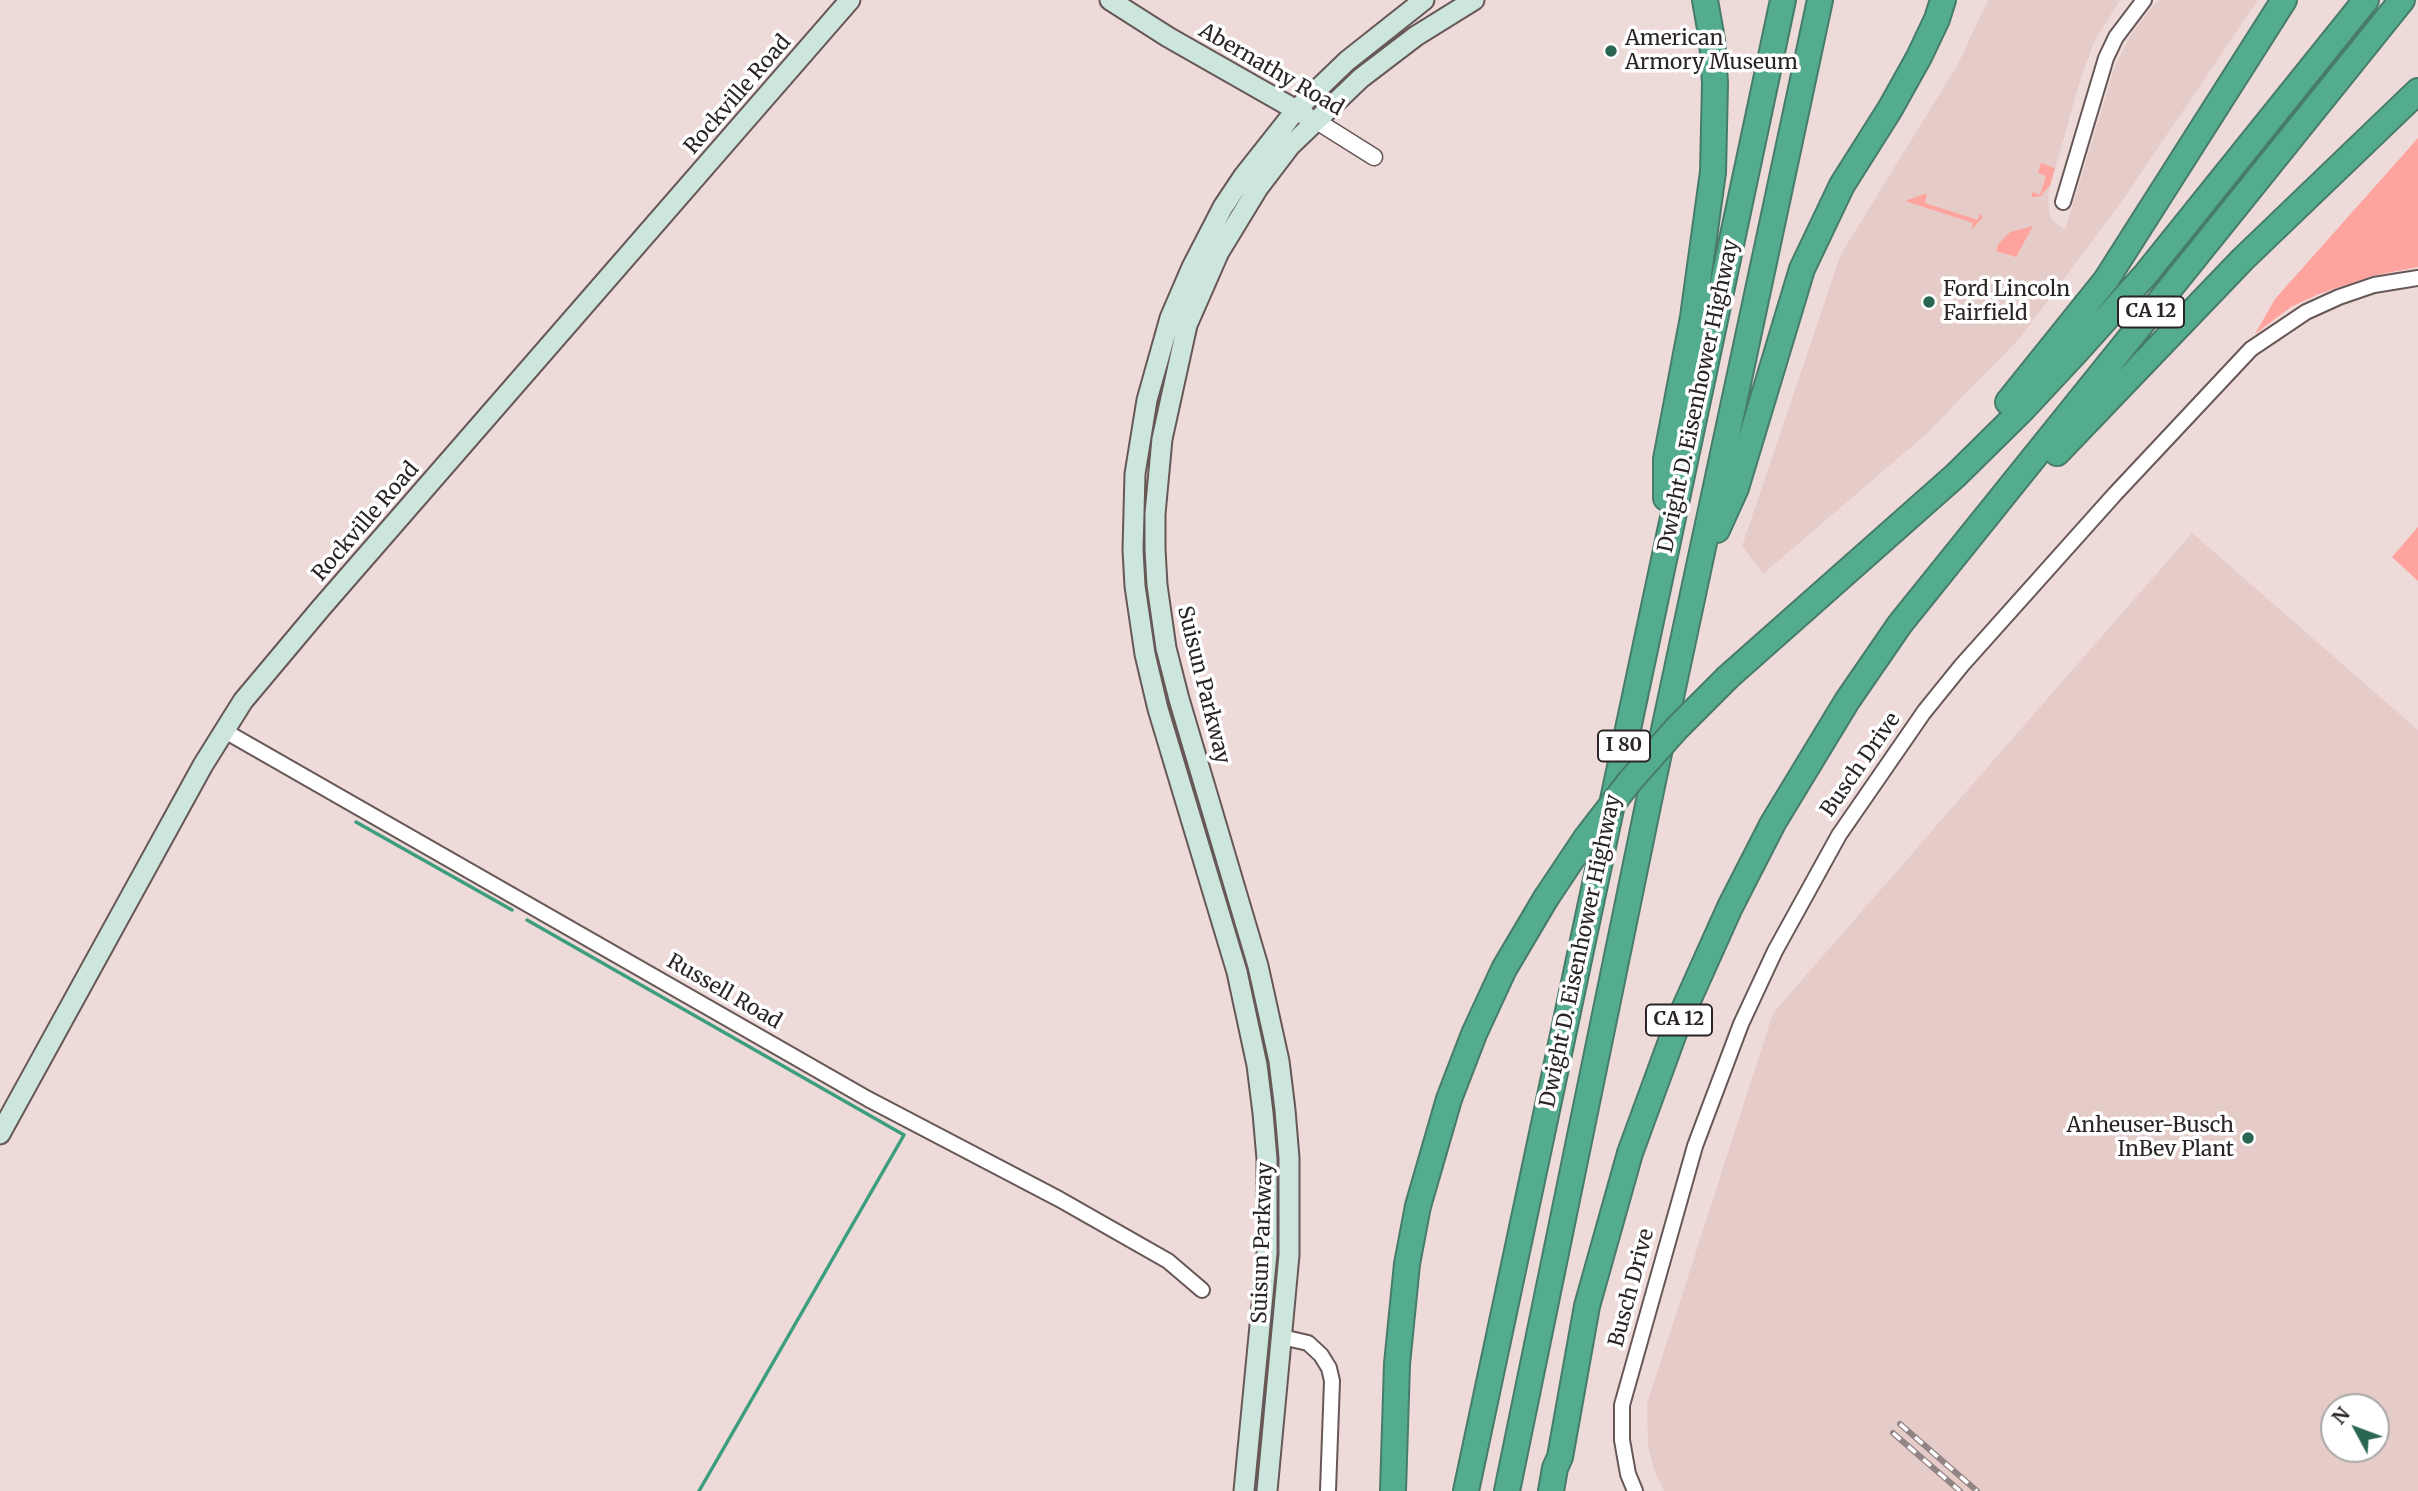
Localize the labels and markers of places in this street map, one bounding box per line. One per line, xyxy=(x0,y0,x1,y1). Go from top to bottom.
place label: American Armory Museum xyxy=(1625,26,1798,76)
marker: American Armory Museum xyxy=(1603,43,1619,59)
place label: Ford Lincoln Fairfield xyxy=(1943,277,2070,327)
marker: Ford Lincoln Fairfield xyxy=(1921,294,1937,310)
place label: Anheuser-Busch InBev Plant xyxy=(2066,1113,2234,1163)
marker: Anheuser-Busch InBev Plant xyxy=(2240,1130,2256,1146)

